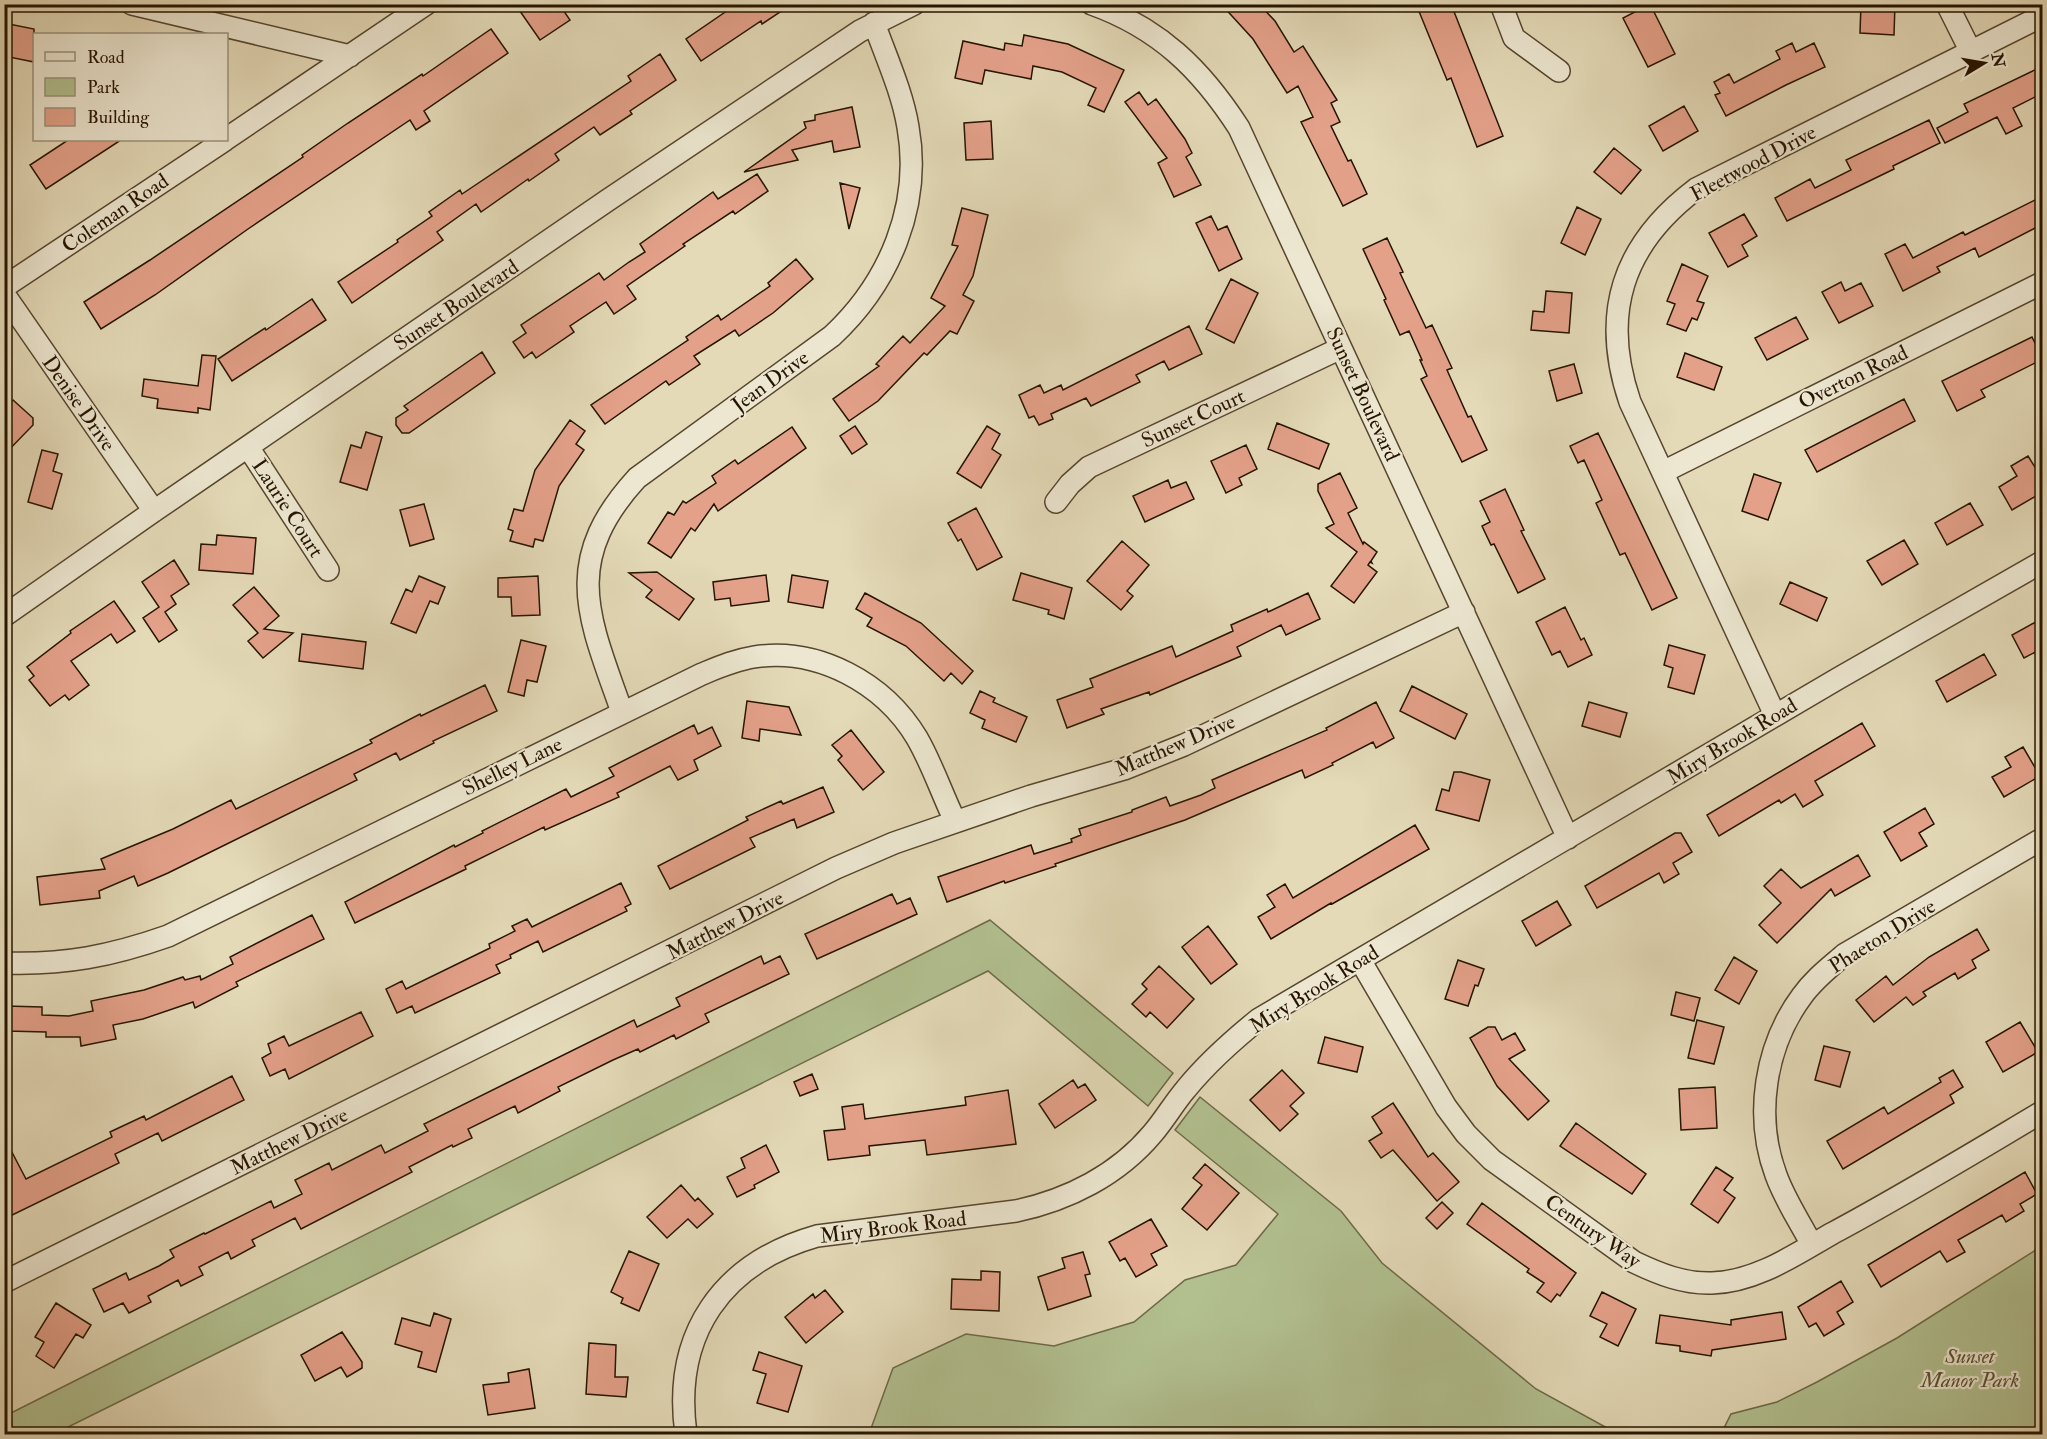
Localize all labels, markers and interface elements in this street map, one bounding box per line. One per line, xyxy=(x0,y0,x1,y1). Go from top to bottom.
legend xyxy=(33,33,228,141)
north arrow xyxy=(1954,33,2014,93)
text: Road xyxy=(87,46,125,69)
text: N xyxy=(1986,50,2009,70)
text: Park xyxy=(87,76,120,99)
text: Building xyxy=(87,106,150,129)
street label: Fleetwood Drive xyxy=(1686,119,1821,208)
street label: Coleman Road xyxy=(57,167,175,259)
street label: Sunset Boulevard xyxy=(389,253,524,357)
street label: Sunset Boulevard xyxy=(1320,323,1406,466)
street label: Overton Road xyxy=(1794,339,1913,416)
street label: Jean Drive xyxy=(726,344,814,419)
street label: Denise Drive xyxy=(36,350,122,457)
street label: Sunset Court xyxy=(1137,383,1250,454)
street label: Laurie Court xyxy=(246,454,330,563)
street label: Miry Brook Road xyxy=(1662,692,1803,791)
street label: Matthew Drive xyxy=(1111,708,1239,783)
street label: Shelley Lane xyxy=(458,731,567,802)
street label: Matthew Drive xyxy=(662,884,788,966)
street label: Phaeton Drive xyxy=(1824,893,1941,980)
street label: Miry Brook Road xyxy=(1245,939,1384,1040)
street label: Matthew Drive xyxy=(226,1101,353,1182)
street label: Century Way xyxy=(1539,1188,1647,1275)
street label: Miry Brook Road xyxy=(818,1205,968,1250)
park label: Sunset Manor Park xyxy=(1919,1343,2019,1394)

